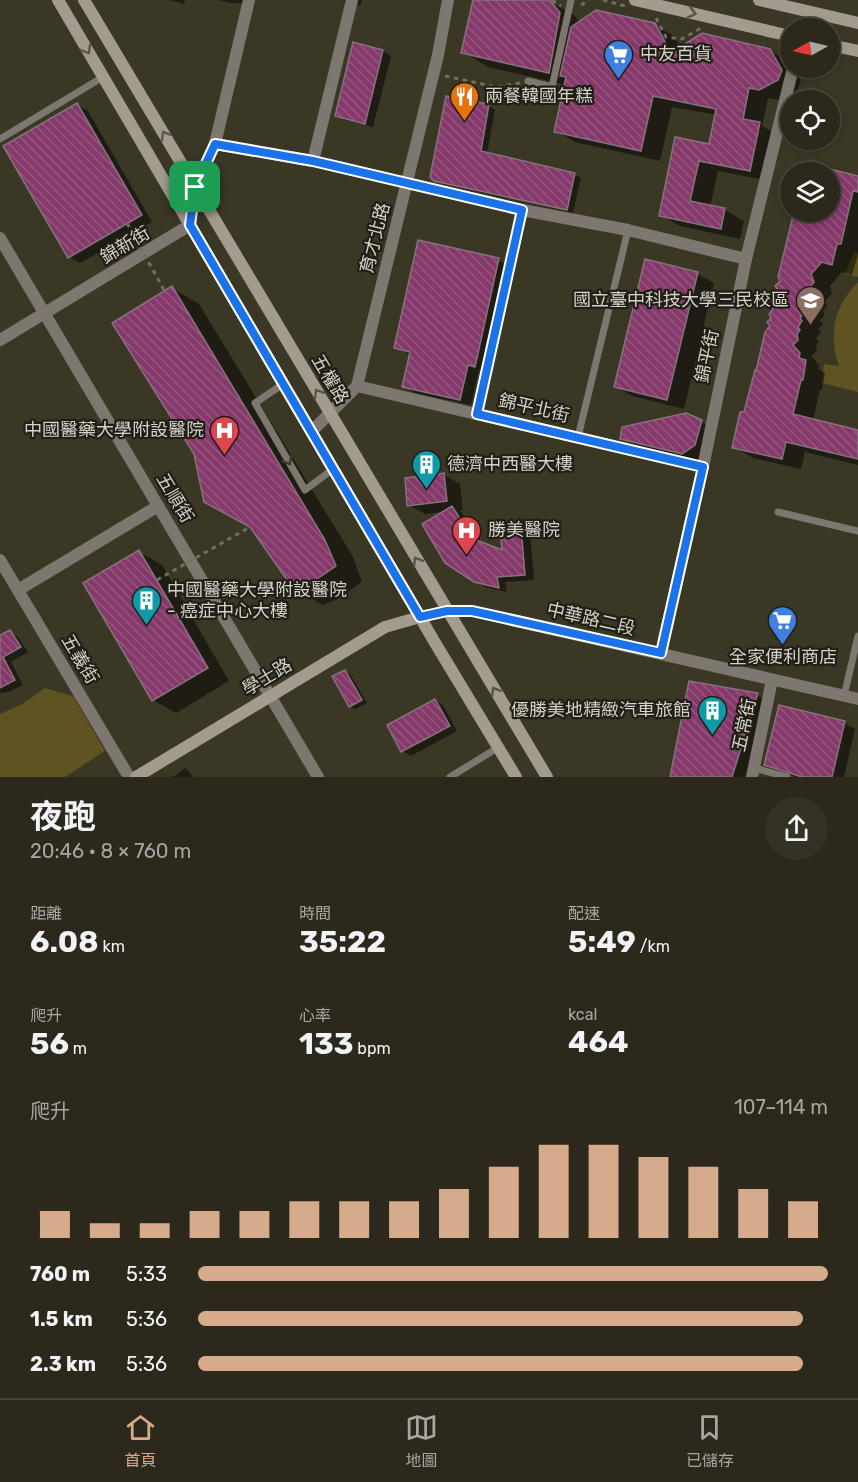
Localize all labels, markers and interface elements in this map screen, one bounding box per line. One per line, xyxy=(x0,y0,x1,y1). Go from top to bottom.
one-way arrow xyxy=(687,6,697,19)
north arrow xyxy=(780,18,840,78)
map controls xyxy=(780,18,840,222)
supermarket icon: 中友百貨 xyxy=(603,38,635,80)
place label: 中友百貨 xyxy=(640,43,712,65)
one-way arrow xyxy=(80,44,92,55)
restaurant icon: 兩餐韓國年糕 xyxy=(448,80,480,122)
place label: 兩餐韓國年糕 xyxy=(485,85,593,107)
button: locate xyxy=(780,90,840,150)
one-way arrow xyxy=(160,131,172,141)
pin xyxy=(169,161,220,212)
button: layers xyxy=(780,162,840,222)
icon: arrive xyxy=(178,170,211,203)
street label: 育才北路 xyxy=(356,200,394,276)
street label: 錦新街 xyxy=(96,222,154,268)
school or university icon: 國立臺中科技大學三民校區 xyxy=(794,284,826,326)
place label: 國立臺中科技大學三民校區 xyxy=(573,289,789,311)
street label: 錦平街 xyxy=(691,327,723,385)
street label: 五權路 xyxy=(307,350,353,408)
one-way arrow xyxy=(313,389,325,399)
street label: 錦平北街 xyxy=(496,389,572,427)
hospital icon: 中國醫藥大學附設醫院 xyxy=(209,414,241,456)
place label: 中國醫藥大學附設醫院 xyxy=(24,419,204,441)
building icon: 德濟中西醫大樓 xyxy=(410,448,442,490)
place label: 德濟中西醫大樓 xyxy=(447,453,573,475)
one-way arrow xyxy=(281,454,292,465)
street label: 五順街 xyxy=(152,469,198,527)
hospital icon: 勝美醫院 xyxy=(451,514,483,556)
place label: 勝美醫院 xyxy=(488,519,560,541)
one-way arrow xyxy=(413,557,425,567)
place label: 中國醫藥大學附設醫院 - 癌症中心大樓 xyxy=(167,579,347,622)
building icon: 中國醫藥大學附設醫院 - 癌症中心大樓 xyxy=(130,584,162,626)
street label: 中華路二段 xyxy=(545,598,637,640)
supermarket icon: 全家便利商店 xyxy=(767,604,799,646)
street label: 五義街 xyxy=(57,630,103,688)
place label: 全家便利商店 xyxy=(729,646,837,668)
street label: 學士路 xyxy=(238,654,296,700)
one-way arrow xyxy=(491,687,503,697)
building icon: 優勝美地精緻汽車旅館 xyxy=(696,694,728,736)
street label: 五常街 xyxy=(728,696,760,754)
place label: 優勝美地精緻汽車旅館 xyxy=(511,699,691,721)
text: 夜跑 xyxy=(30,797,96,836)
button: share xyxy=(765,797,828,860)
text: 20:46 · 8 × 760 m xyxy=(30,839,191,863)
text: 距離 xyxy=(30,904,62,923)
text: 時間 xyxy=(299,904,331,923)
text: 配速 xyxy=(568,904,600,923)
text: 6.08 xyxy=(30,924,99,960)
text: 35:22 xyxy=(299,924,386,960)
text: 5:49 xyxy=(568,924,636,960)
text: km xyxy=(99,937,125,956)
text: /km xyxy=(636,937,670,956)
text: kcal xyxy=(568,1005,597,1024)
text: 爬升 xyxy=(30,1006,62,1025)
text: 心率 xyxy=(299,1006,331,1025)
text: 464 xyxy=(568,1024,629,1060)
text: 56 xyxy=(30,1026,69,1062)
text: 133 xyxy=(299,1026,353,1062)
text: m xyxy=(69,1039,87,1058)
text: bpm xyxy=(353,1039,391,1058)
text: 107–114 m xyxy=(734,1095,828,1119)
text: 爬升 xyxy=(30,1099,70,1123)
text: 760 m xyxy=(30,1262,90,1286)
text: 5:33 xyxy=(126,1262,167,1286)
text: 1.5 km xyxy=(30,1307,93,1331)
text: 5:36 xyxy=(126,1307,167,1331)
text: 2.3 km xyxy=(30,1352,96,1376)
text: 5:36 xyxy=(126,1352,167,1376)
tab: 首頁 xyxy=(124,1411,157,1471)
tab: 地圖 xyxy=(405,1411,438,1471)
tab: 已儲存 xyxy=(686,1411,734,1471)

